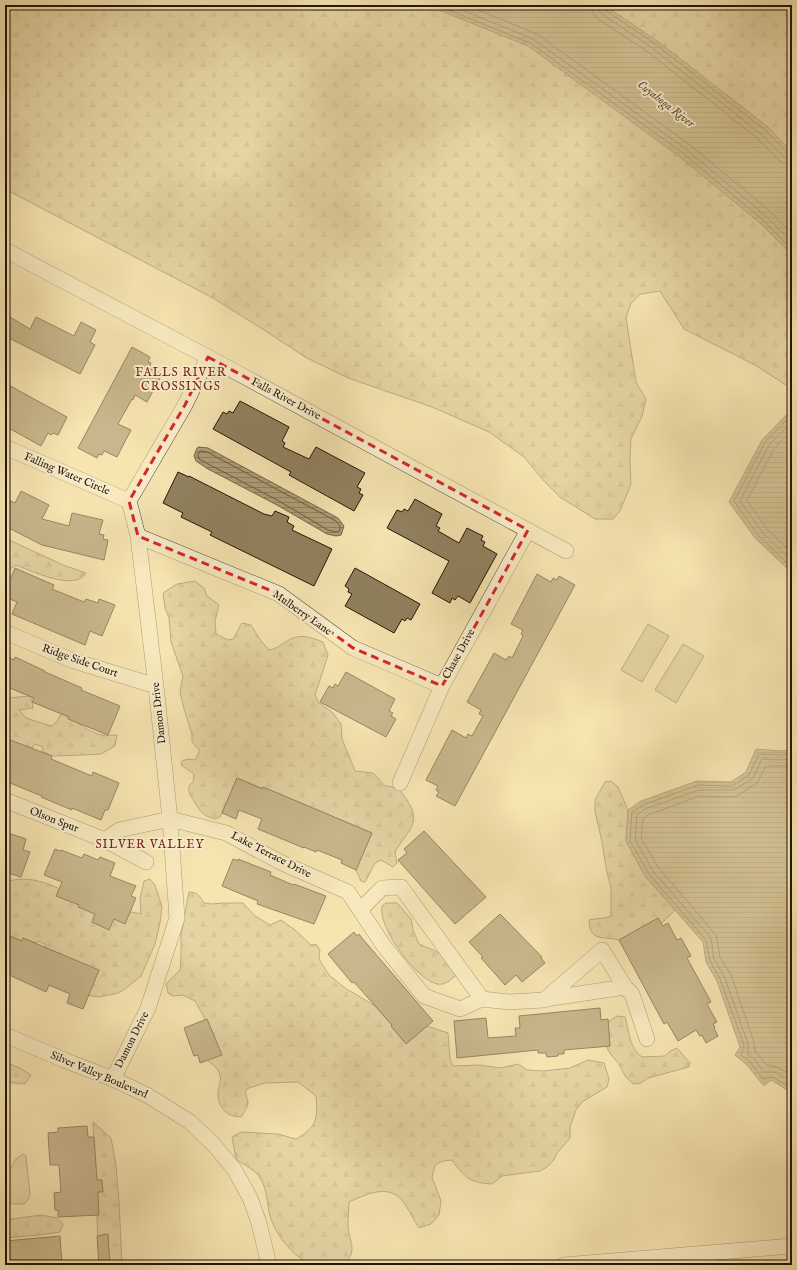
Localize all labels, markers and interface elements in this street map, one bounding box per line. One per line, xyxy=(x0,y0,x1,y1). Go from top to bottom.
water label: Cuyahoga River xyxy=(634,77,698,132)
district label: FALLS RIVER CROSSINGS xyxy=(135,365,227,394)
street label: Falls River Drive xyxy=(249,375,323,423)
street label: Falling Water Circle xyxy=(22,450,112,498)
street label: Mulberry Lane xyxy=(270,587,334,639)
street label: Chase Drive xyxy=(439,626,479,682)
street label: Ridge Side Court xyxy=(40,641,120,681)
street label: Damon Drive xyxy=(149,682,169,744)
street label: Olson Spur xyxy=(27,804,81,836)
street label: Lake Terrace Drive xyxy=(228,829,314,881)
district label: SILVER VALLEY xyxy=(95,837,205,852)
street label: Damon Drive xyxy=(112,1009,152,1071)
street label: Silver Valley Boulevard xyxy=(48,1048,150,1102)

